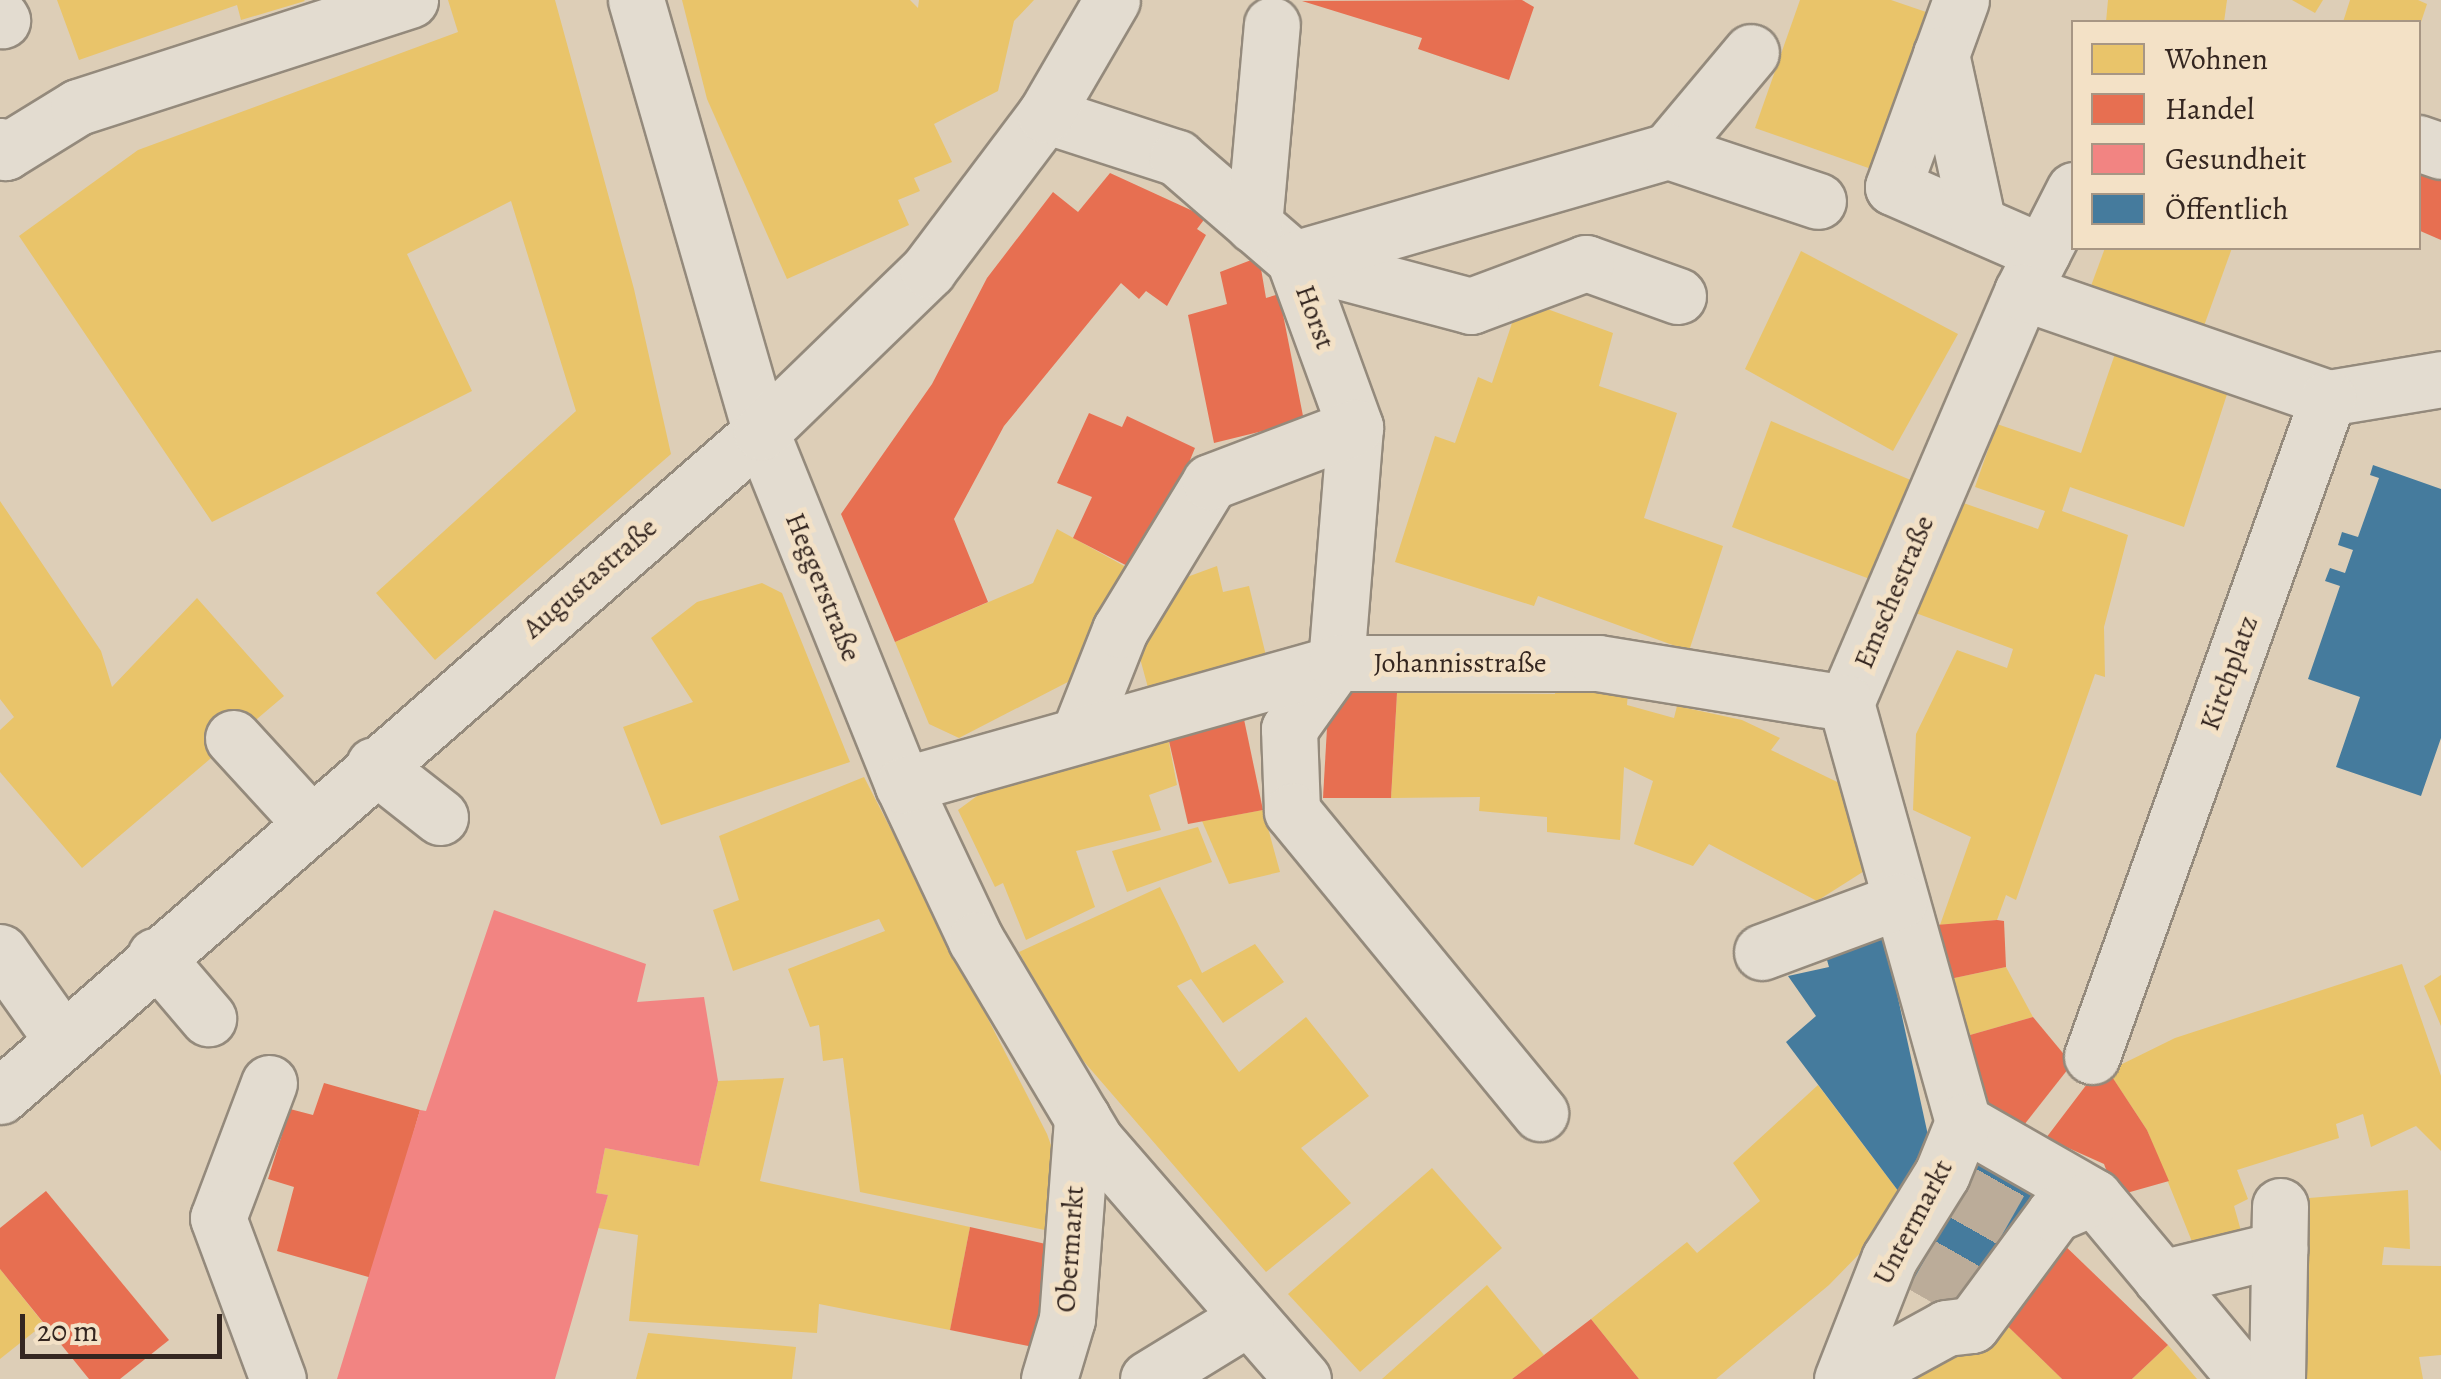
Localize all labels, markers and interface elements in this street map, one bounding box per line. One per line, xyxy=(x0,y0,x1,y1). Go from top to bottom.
legend xyxy=(2071,20,2421,250)
text: Wohnen xyxy=(2165,39,2268,79)
text: Handel xyxy=(2165,89,2254,129)
text: Gesundheit xyxy=(2165,139,2307,179)
text: Öffentlich xyxy=(2165,189,2288,229)
street label: Horst xyxy=(1288,280,1342,354)
street label: Heggerstraße xyxy=(778,508,868,666)
street label: Augustastraße xyxy=(516,511,664,645)
street label: Emschestraße xyxy=(1847,511,1941,673)
street label: Kirchplatz xyxy=(2193,611,2265,735)
street label: Johannisstraße xyxy=(1374,646,1546,680)
street label: Untermarkt xyxy=(1866,1154,1960,1290)
street label: Obermarkt xyxy=(1049,1184,1091,1314)
scale bar xyxy=(25,1294,228,1356)
text: 20 m xyxy=(37,1311,98,1351)

